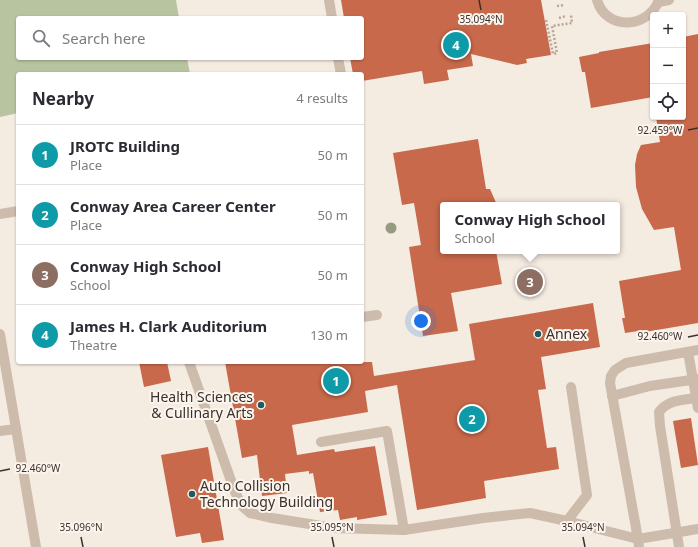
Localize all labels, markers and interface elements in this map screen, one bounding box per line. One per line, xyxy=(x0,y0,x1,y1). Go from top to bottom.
text: 35.094°N xyxy=(459,12,503,26)
map controls xyxy=(650,12,686,120)
button: + xyxy=(650,12,686,48)
search box xyxy=(16,16,364,60)
icon: search xyxy=(30,27,52,49)
text: Search here xyxy=(62,28,145,48)
pin: 4 xyxy=(443,30,469,60)
button: − xyxy=(650,48,686,84)
button: locate xyxy=(650,84,686,120)
text: Nearby xyxy=(32,87,94,110)
text: 4 results xyxy=(296,89,348,107)
text: 92.459°W xyxy=(638,123,683,137)
text: JROTC Building xyxy=(70,136,180,156)
text: 1 xyxy=(41,146,49,164)
text: 50 m xyxy=(318,146,348,164)
text: Place xyxy=(70,156,102,174)
text: Conway Area Career Center xyxy=(70,196,276,216)
popup xyxy=(440,202,620,254)
text: 2 xyxy=(41,206,49,224)
text: 50 m xyxy=(318,206,348,224)
text: Conway High School xyxy=(454,209,606,229)
text: Place xyxy=(70,216,102,234)
text: School xyxy=(454,229,495,247)
text: Conway High School xyxy=(70,256,221,276)
text: 3 xyxy=(41,266,49,284)
text: 50 m xyxy=(318,266,348,284)
pin: 3 xyxy=(517,267,543,297)
text: School xyxy=(70,276,111,294)
your location xyxy=(411,311,431,331)
text: James H. Clark Auditorium xyxy=(70,316,267,336)
place label: Annex xyxy=(546,324,588,343)
text: 4 xyxy=(41,326,49,344)
text: 130 m xyxy=(310,326,348,344)
marker: Annex xyxy=(533,329,543,339)
text: 92.460°W xyxy=(638,329,683,343)
text: Theatre xyxy=(70,336,117,354)
pin: 1 xyxy=(323,366,349,396)
place label: Health Sciences & Cullinary Arts xyxy=(150,387,253,422)
marker: Health Sciences & Cullinary Arts xyxy=(256,400,266,410)
pin: 2 xyxy=(459,404,485,434)
text: 92.460°W xyxy=(16,461,61,475)
place label: Auto Collision Technology Building xyxy=(200,476,333,511)
marker: Auto Collision Technology Building xyxy=(187,489,197,499)
text: 35.096°N xyxy=(59,520,103,534)
text: 35.095°N xyxy=(310,520,354,534)
text: 35.094°N xyxy=(561,520,605,534)

